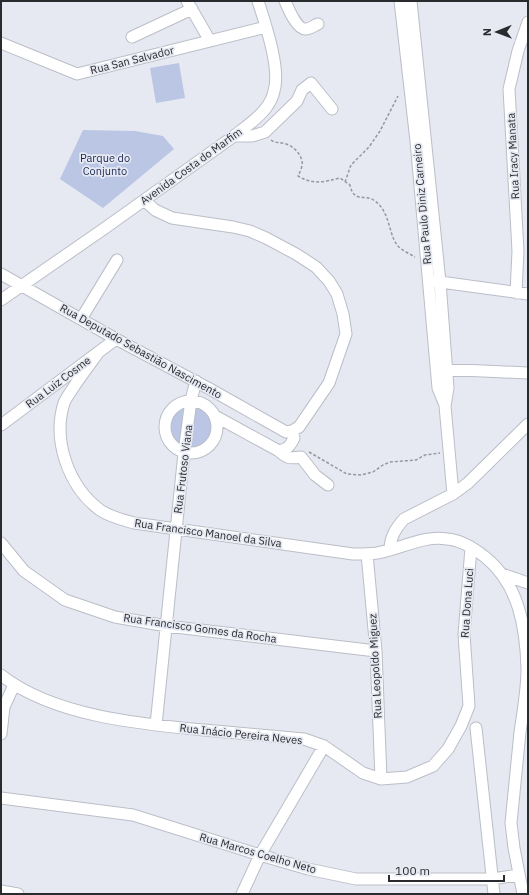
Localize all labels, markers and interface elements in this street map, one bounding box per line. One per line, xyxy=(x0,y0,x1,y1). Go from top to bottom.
north arrow xyxy=(477,12,517,52)
text: N xyxy=(480,28,494,36)
street label: Rua San Salvador xyxy=(89,43,175,77)
street label: Rua Iracy Manata xyxy=(504,112,522,199)
street label: Avenida Costa do Marfim xyxy=(137,124,245,208)
street label: Rua Paulo Diniz Carneiro xyxy=(410,143,434,265)
park label: Parque do Conjunto xyxy=(80,151,130,178)
street label: Rua Deputado Sebastião Nascimento xyxy=(58,301,224,401)
street label: Rua Luiz Cosme xyxy=(23,353,93,411)
street label: Rua Frutoso Viana xyxy=(171,424,195,514)
street label: Rua Francisco Manoel da Silva xyxy=(133,516,283,550)
street label: Rua Dona Luci xyxy=(458,568,476,638)
street label: Rua Francisco Gomes da Rocha xyxy=(122,610,278,646)
street label: Rua Leopoldo Miguez xyxy=(365,613,385,719)
street label: Rua Inácio Pereira Neves xyxy=(179,721,303,747)
street label: Rua Marcos Coelho Neto xyxy=(198,830,318,876)
scale bar xyxy=(389,857,504,883)
text: 100 m xyxy=(395,863,430,878)

